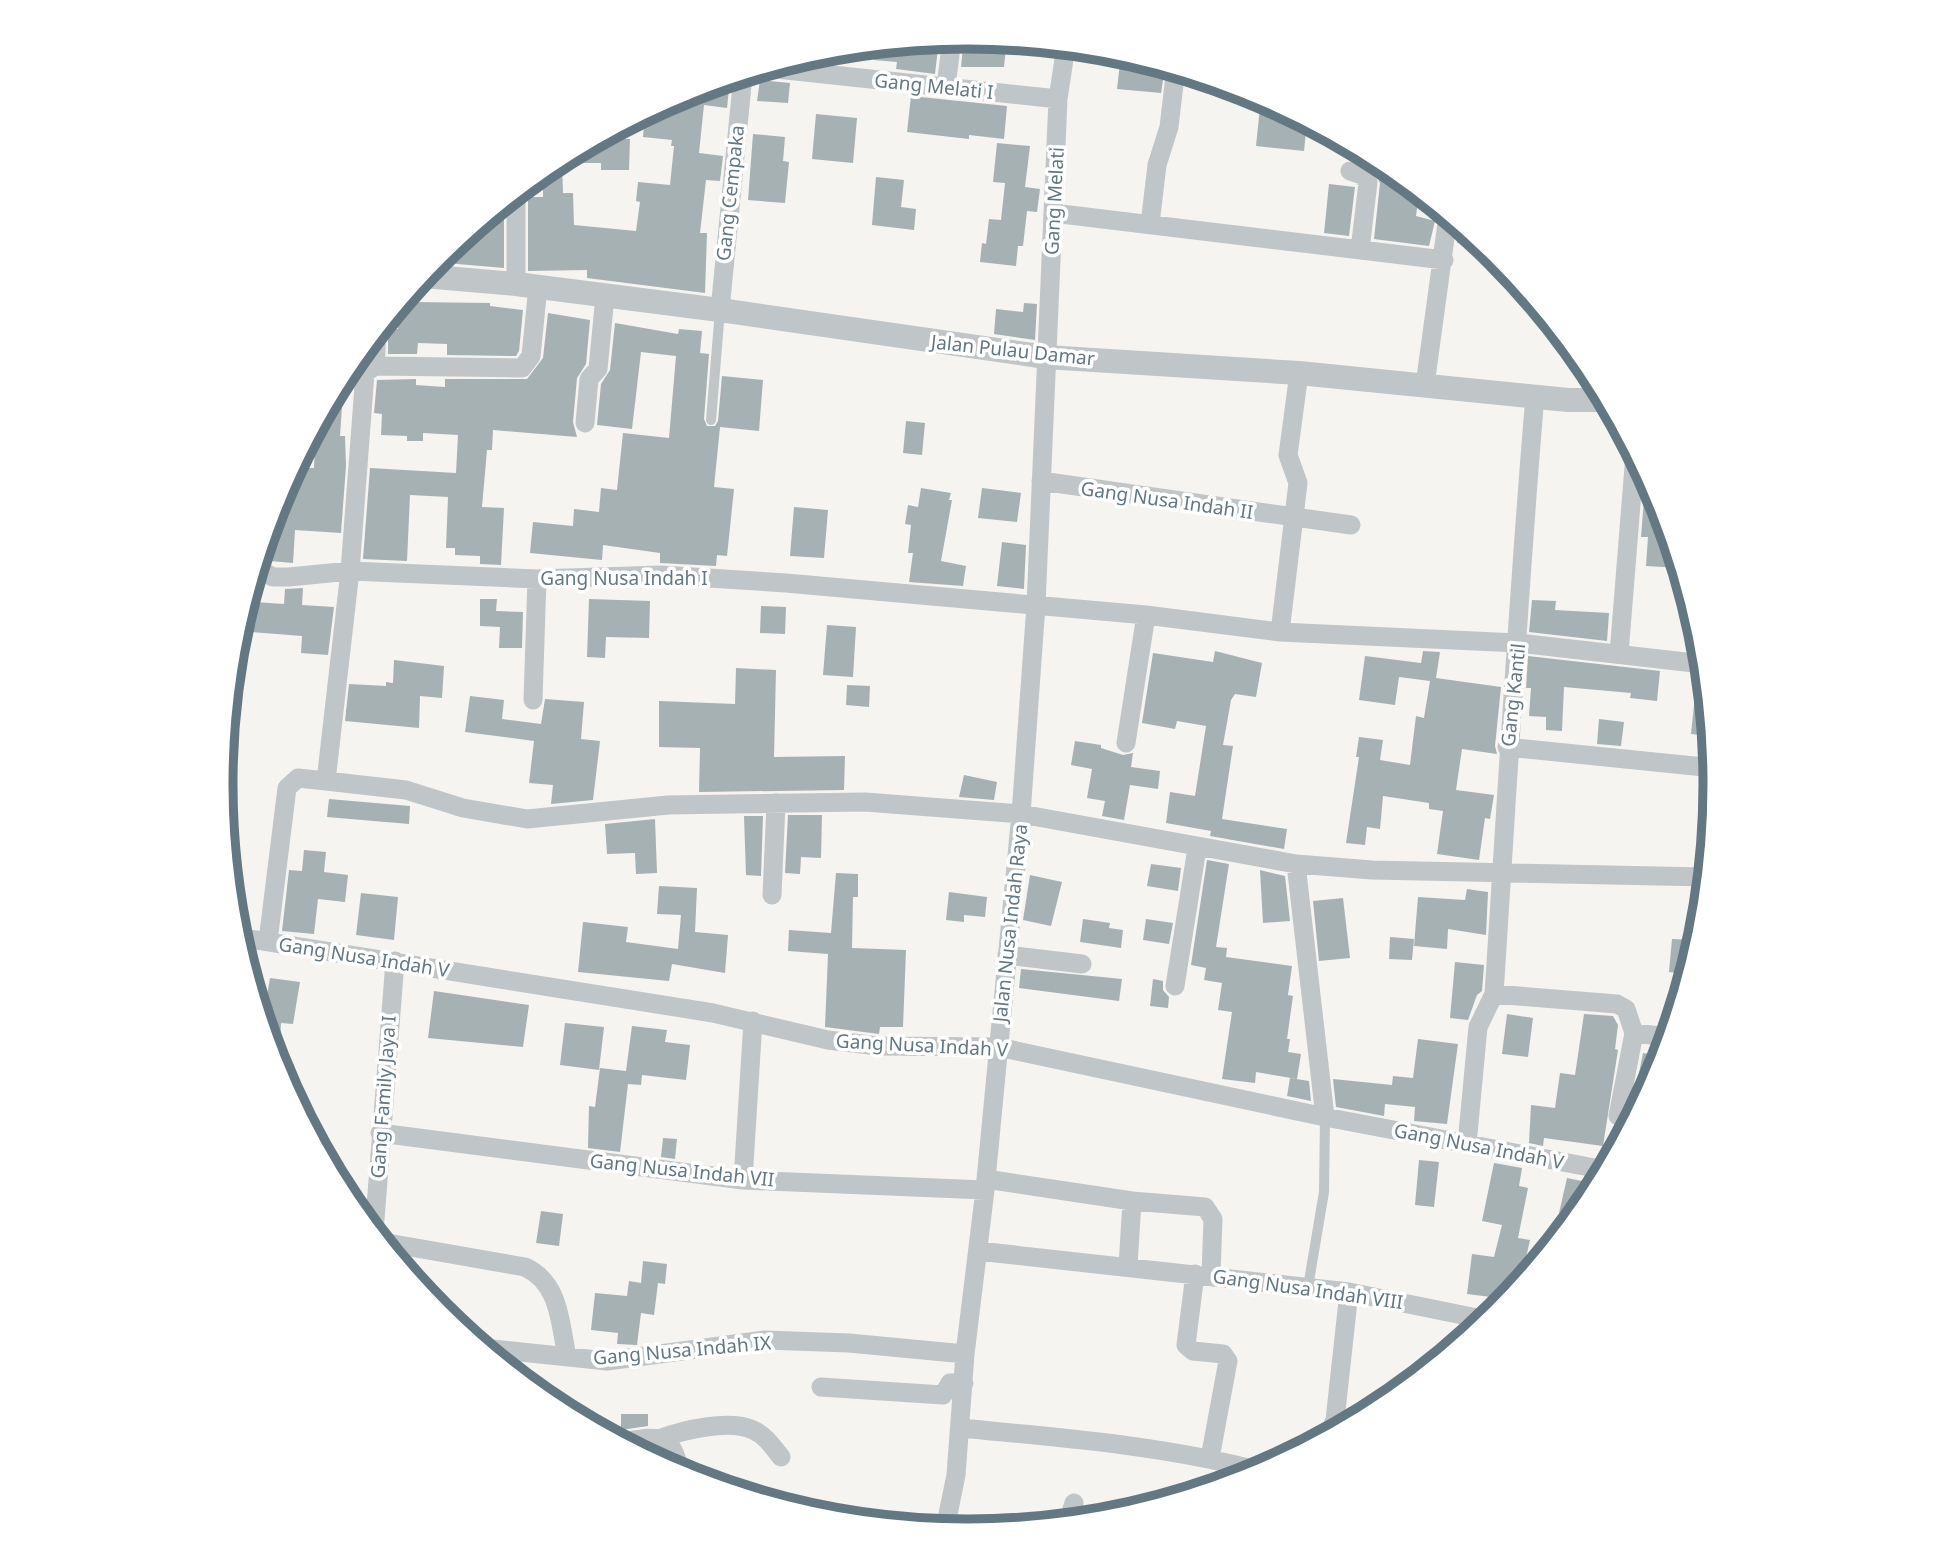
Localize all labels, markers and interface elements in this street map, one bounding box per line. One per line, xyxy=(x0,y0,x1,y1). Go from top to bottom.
street label: Gang Melati I xyxy=(873,67,995,105)
street label: Gang Cempaka xyxy=(710,124,750,262)
street label: Gang Melati xyxy=(1038,146,1070,256)
street label: Jalan Pulau Damar xyxy=(928,328,1096,372)
street label: Gang Nusa Indah II xyxy=(1079,475,1255,525)
street label: Gang Nusa Indah I xyxy=(540,565,708,591)
street label: Gang Kantil xyxy=(1495,642,1531,748)
street label: Jalan Nusa Indah Raya xyxy=(986,823,1033,1025)
street label: Gang Nusa Indah V xyxy=(277,931,452,983)
street label: Gang Family Jaya I xyxy=(364,1015,402,1179)
street label: Gang Nusa Indah V xyxy=(835,1028,1009,1063)
street label: Gang Nusa Indah V xyxy=(1392,1117,1567,1175)
street label: Gang Nusa Indah VII xyxy=(589,1147,775,1193)
street label: Gang Nusa Indah VIII xyxy=(1211,1263,1405,1315)
street label: Gang Nusa Indah IX xyxy=(592,1329,773,1371)

